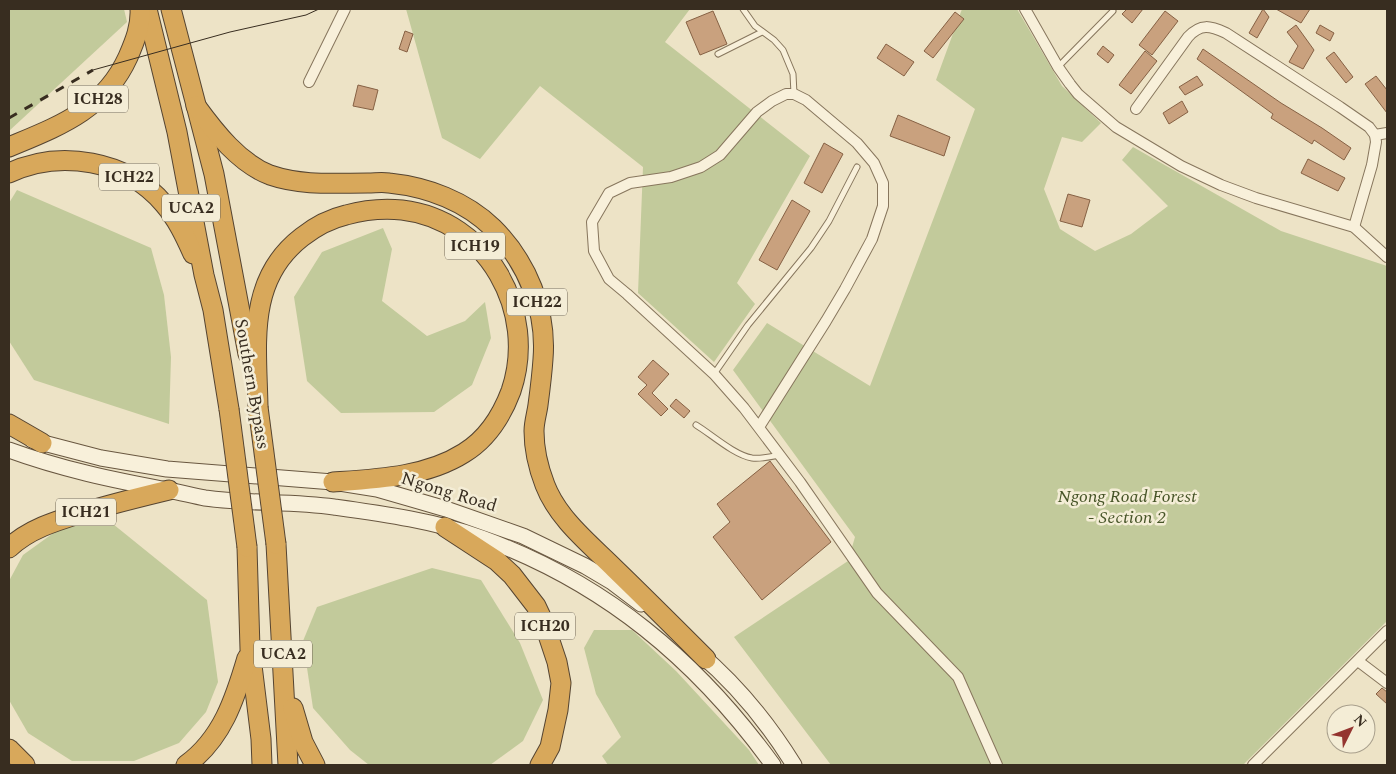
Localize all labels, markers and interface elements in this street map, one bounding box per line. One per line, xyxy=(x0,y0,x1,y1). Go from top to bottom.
road number: ICH28 xyxy=(68,86,128,112)
road number: ICH22 xyxy=(99,163,159,190)
road number: UCA2 xyxy=(162,194,220,222)
road number: ICH19 xyxy=(445,232,505,260)
road number: ICH22 xyxy=(507,288,567,316)
street label: Southern Bypass xyxy=(227,316,277,452)
street label: Ngong Road xyxy=(398,465,500,519)
park label: Ngong Road Forest - Section 2 xyxy=(1057,483,1197,531)
road number: ICH21 xyxy=(56,498,116,526)
road number: ICH20 xyxy=(515,612,575,640)
road number: UCA2 xyxy=(254,641,312,668)
north arrow xyxy=(1326,704,1376,754)
text: N xyxy=(1349,709,1372,732)

